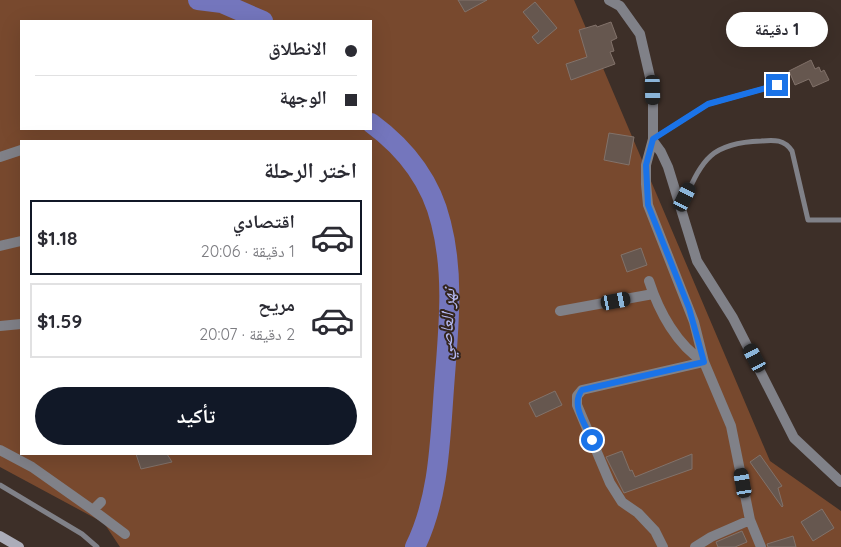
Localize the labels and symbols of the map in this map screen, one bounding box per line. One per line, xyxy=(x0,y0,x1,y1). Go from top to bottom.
callout: 1 دقيقة xyxy=(726,12,828,48)
route end xyxy=(766,74,788,96)
car xyxy=(645,75,660,105)
car xyxy=(671,180,698,214)
water label: نهر العاصي xyxy=(433,285,464,360)
car xyxy=(599,291,632,311)
car xyxy=(741,341,768,375)
route start xyxy=(581,429,603,451)
car xyxy=(733,467,752,499)

